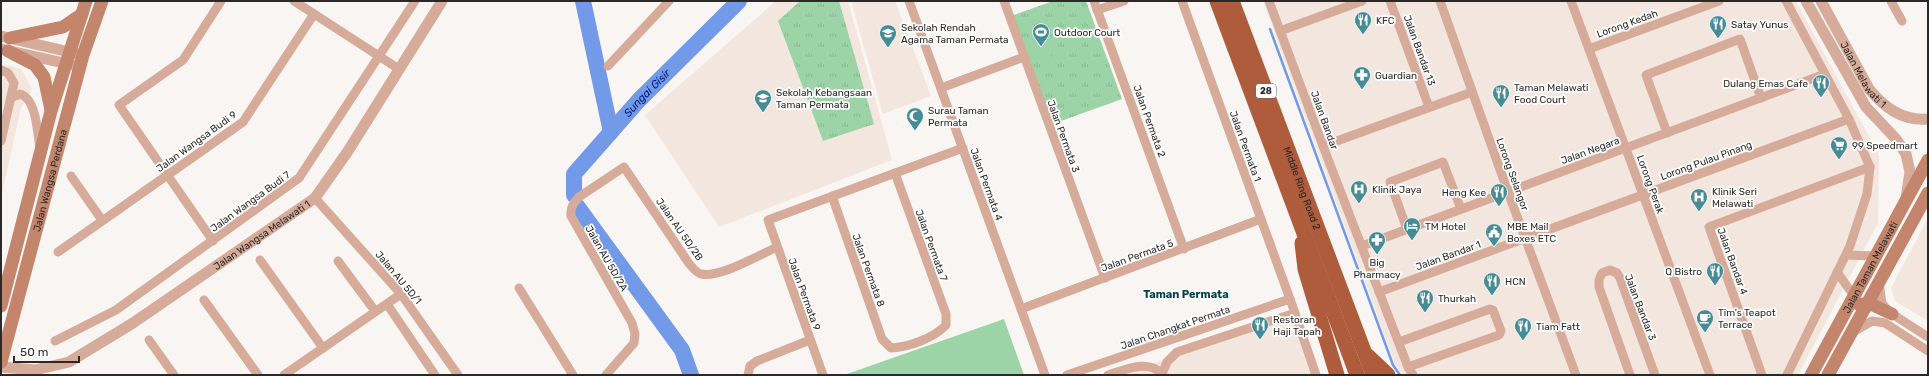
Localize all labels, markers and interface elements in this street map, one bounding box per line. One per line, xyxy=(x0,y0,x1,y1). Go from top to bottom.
street label: Lorong Kedah xyxy=(1595,7,1659,41)
restaurant icon: KFC xyxy=(1353,10,1373,35)
street label: Jalan Bandar 13 xyxy=(1401,13,1437,87)
restaurant icon: Satay Yunus xyxy=(1708,14,1728,39)
place label: KFC xyxy=(1376,15,1395,27)
place label: Satay Yunus xyxy=(1731,19,1788,31)
place label: Sekolah Rendah Agama Taman Permata xyxy=(901,22,1009,46)
sports icon: Outdoor Court xyxy=(1031,22,1051,47)
school or university icon: Sekolah Rendah Agama Taman Permata xyxy=(878,23,898,48)
place label: Outdoor Court xyxy=(1054,27,1120,39)
street label: Jalan Melawati 1 xyxy=(1837,40,1888,111)
pharmacy icon: Guardian xyxy=(1352,65,1372,90)
water label: Sungai Gisir xyxy=(621,66,674,120)
place label: Guardian xyxy=(1375,70,1417,82)
restaurant icon: Dulang Emas Cafe xyxy=(1811,73,1831,98)
place label: Dulang Emas Cafe xyxy=(1723,78,1808,90)
place label: Taman Melawati Food Court xyxy=(1514,82,1588,106)
restaurant icon: Taman Melawati Food Court xyxy=(1491,83,1511,108)
street label: Jalan Permata 2 xyxy=(1130,84,1168,159)
road number: 28 xyxy=(1256,84,1276,98)
place label: Sekolah Kebangsaan Taman Permata xyxy=(776,87,872,111)
school or university icon: Sekolah Kebangsaan Taman Permata xyxy=(753,88,773,113)
street label: Jalan Bandar xyxy=(1308,89,1340,152)
street label: Jalan Permata 3 xyxy=(1044,98,1082,174)
place label: Surau Taman Permata xyxy=(928,105,989,129)
mosque icon: Surau Taman Permata xyxy=(905,106,925,131)
street label: Jalan Wangsa Budi 9 xyxy=(154,109,239,175)
street label: Jalan Permata 1 xyxy=(1227,109,1263,183)
street label: Jalan Wangsa Perdana xyxy=(31,128,70,233)
street label: Jalan Negara xyxy=(1559,135,1621,167)
supermarket icon: 99 Speedmart xyxy=(1829,135,1849,160)
street label: Lorong Selangor xyxy=(1493,136,1531,213)
street label: Lorong Pulau Pinang xyxy=(1659,139,1754,183)
place label: 99 Speedmart xyxy=(1852,140,1918,152)
street label: Middle Ring Road 2 xyxy=(1280,145,1323,232)
street label: Jalan Permata 4 xyxy=(967,146,1005,222)
street label: Lorong Perak xyxy=(1634,153,1667,216)
street label: Jalan Wangsa Budi 7 xyxy=(209,169,293,235)
hospital icon: Klinik Jaya xyxy=(1349,179,1369,204)
restaurant icon: Heng Kee xyxy=(1489,182,1509,207)
place label: Klinik Jaya xyxy=(1372,184,1421,196)
place label: Klinik Seri Melawati xyxy=(1712,186,1757,210)
place label: Heng Kee xyxy=(1442,187,1486,199)
hospital icon: Klinik Seri Melawati xyxy=(1689,187,1709,212)
street label: Jalan AU 5D/2B xyxy=(653,196,705,264)
street label: Jalan Wangsa Melawati 1 xyxy=(212,198,313,273)
street label: Jalan Permata 7 xyxy=(913,208,950,283)
hotel icon: TM Hotel xyxy=(1402,216,1422,241)
street label: Jalan Taman Melawati xyxy=(1841,220,1900,315)
place label: TM Hotel xyxy=(1425,221,1466,233)
place label: MBE Mail Boxes ETC xyxy=(1507,221,1556,245)
public building icon: MBE Mail Boxes ETC xyxy=(1484,222,1504,247)
street label: Jalan AU 5D/2A xyxy=(582,223,630,294)
street label: Jalan Bandar 4 xyxy=(1714,226,1750,296)
pharmacy icon: Big Pharmacy xyxy=(1367,230,1387,255)
street label: Jalan Permata 8 xyxy=(849,232,887,308)
street label: Jalan Permata 5 xyxy=(1099,237,1175,275)
street label: Jalan Bandar 1 xyxy=(1414,239,1482,273)
street label: Jalan AU 5D/1 xyxy=(373,249,424,307)
street label: Jalan Permata 9 xyxy=(785,256,823,332)
place label: Big Pharmacy xyxy=(1353,257,1401,281)
restaurant icon: Q Bistro xyxy=(1705,261,1725,286)
place label: Q Bistro xyxy=(1665,266,1702,278)
restaurant icon: HCN xyxy=(1482,271,1502,296)
street label: Jalan Bandar 3 xyxy=(1622,273,1658,342)
place label: HCN xyxy=(1505,276,1526,288)
district label: Taman Permata xyxy=(1143,288,1229,301)
restaurant icon: Thurkah xyxy=(1415,288,1435,313)
place label: Thurkah xyxy=(1438,293,1476,305)
street label: Jalan Changkat Permata xyxy=(1119,304,1232,352)
place label: Tim's Teapot Terrace xyxy=(1718,307,1776,331)
cafe icon: Tim's Teapot Terrace xyxy=(1695,308,1715,333)
place label: Restoran Haji Tapah xyxy=(1273,314,1321,338)
restaurant icon: Restoran Haji Tapah xyxy=(1250,315,1270,340)
restaurant icon: Tiam Fatt xyxy=(1513,316,1533,341)
place label: Tiam Fatt xyxy=(1536,321,1580,333)
scale bar xyxy=(14,338,79,364)
text: 50 m xyxy=(20,345,48,359)

